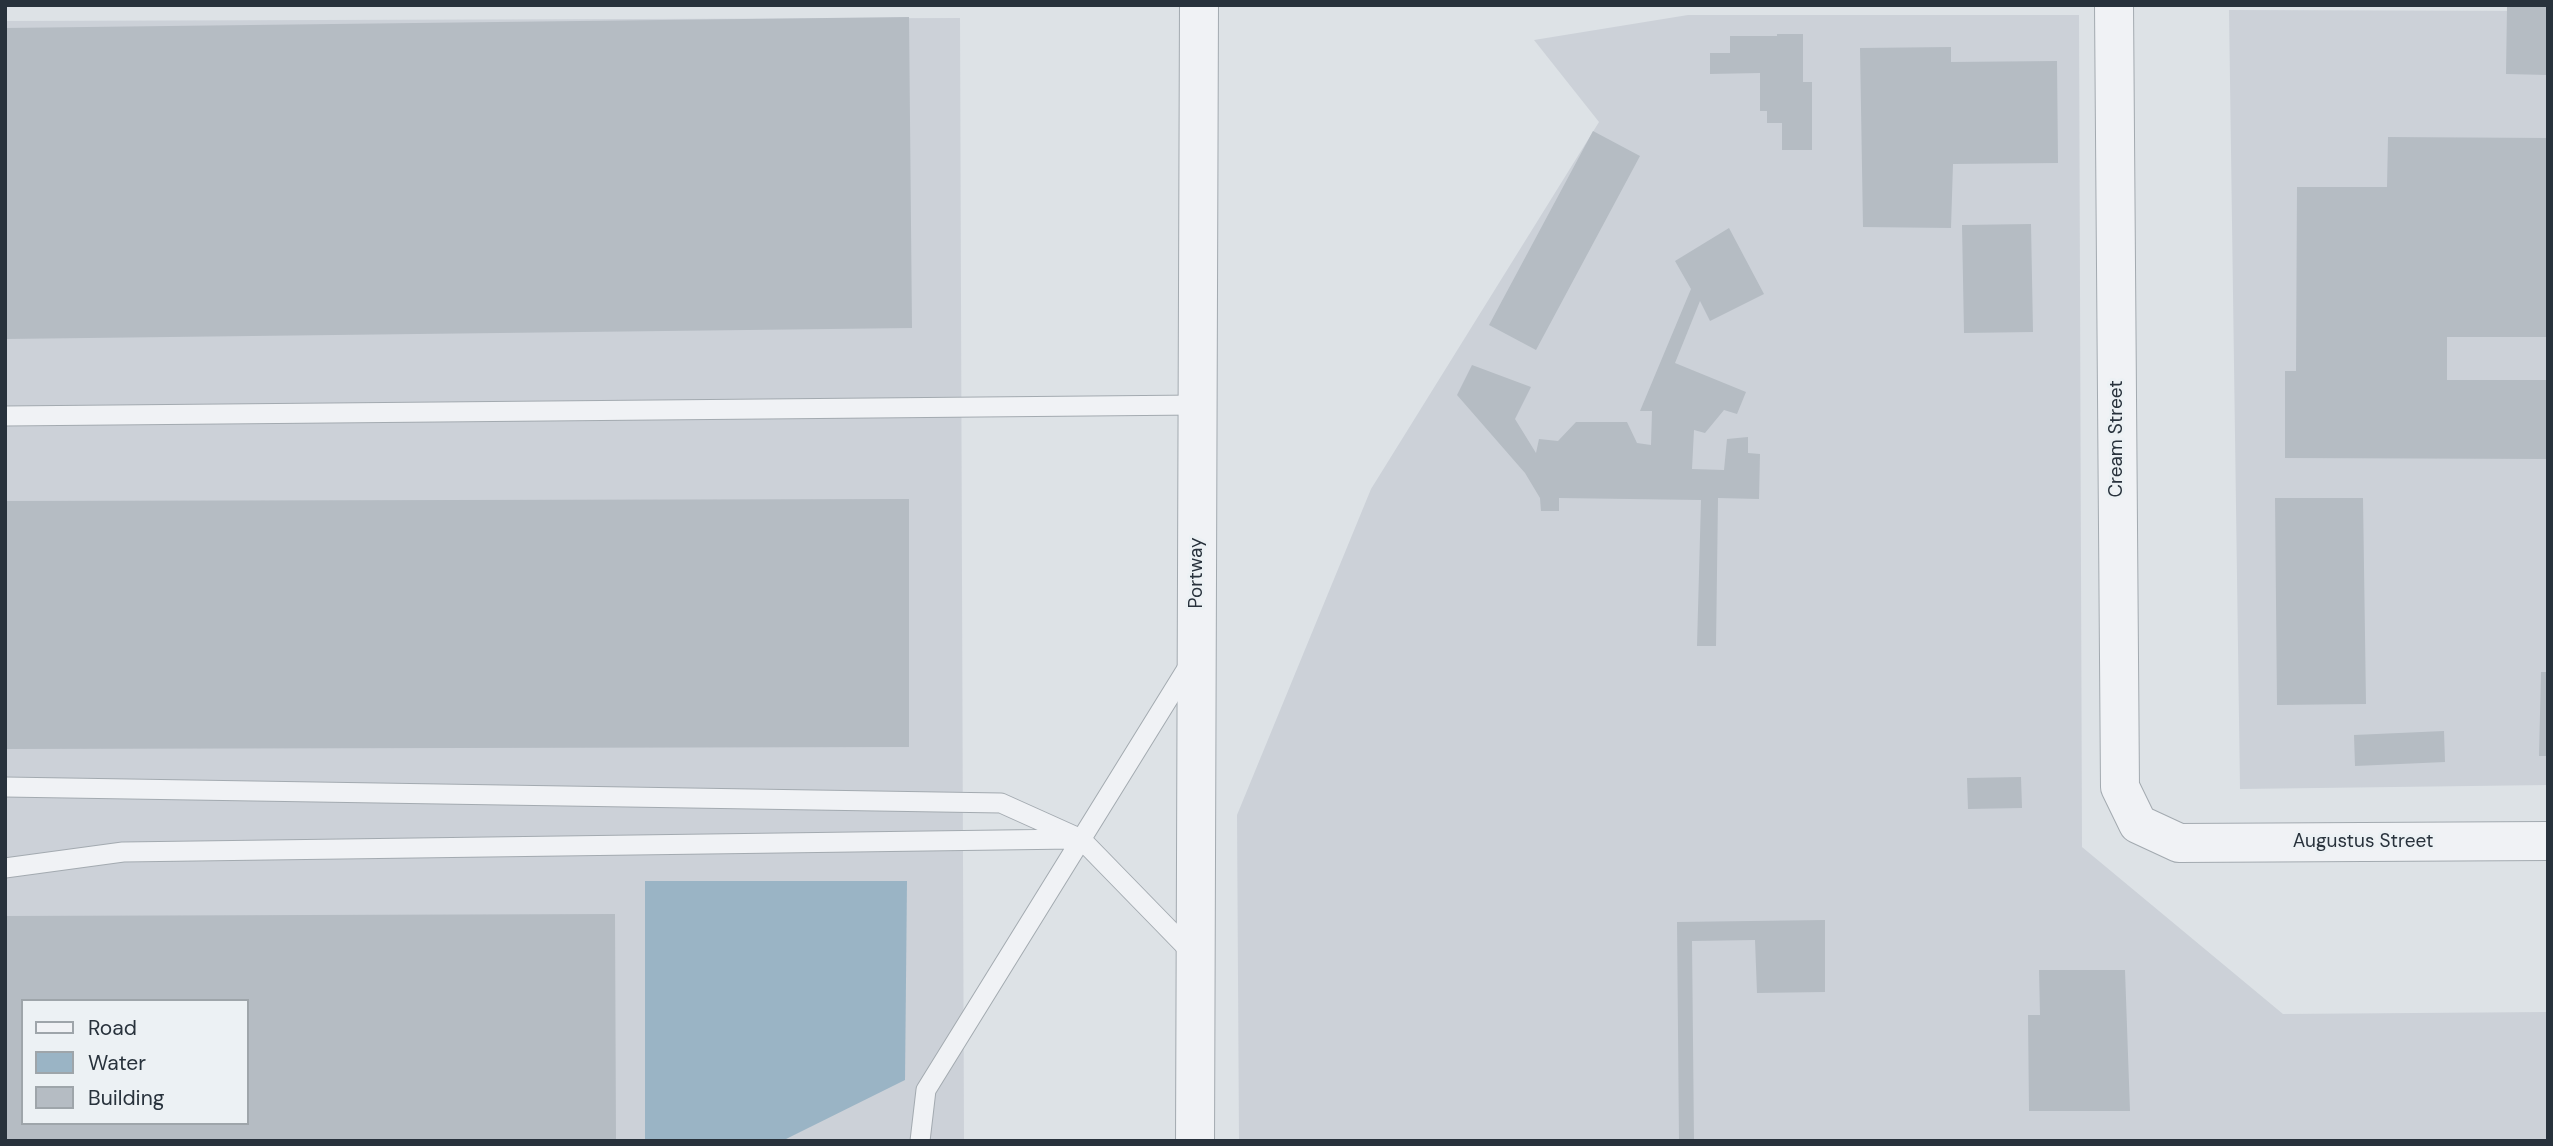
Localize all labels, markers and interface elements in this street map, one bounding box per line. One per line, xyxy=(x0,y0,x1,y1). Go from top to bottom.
street label: Cream Street xyxy=(2106,380,2128,498)
street label: Portway xyxy=(1186,538,1208,608)
street label: Augustus Street xyxy=(2293,831,2433,853)
legend xyxy=(21,999,248,1125)
text: Road xyxy=(88,1014,137,1042)
text: Water xyxy=(88,1049,146,1077)
text: Building xyxy=(88,1084,164,1112)

